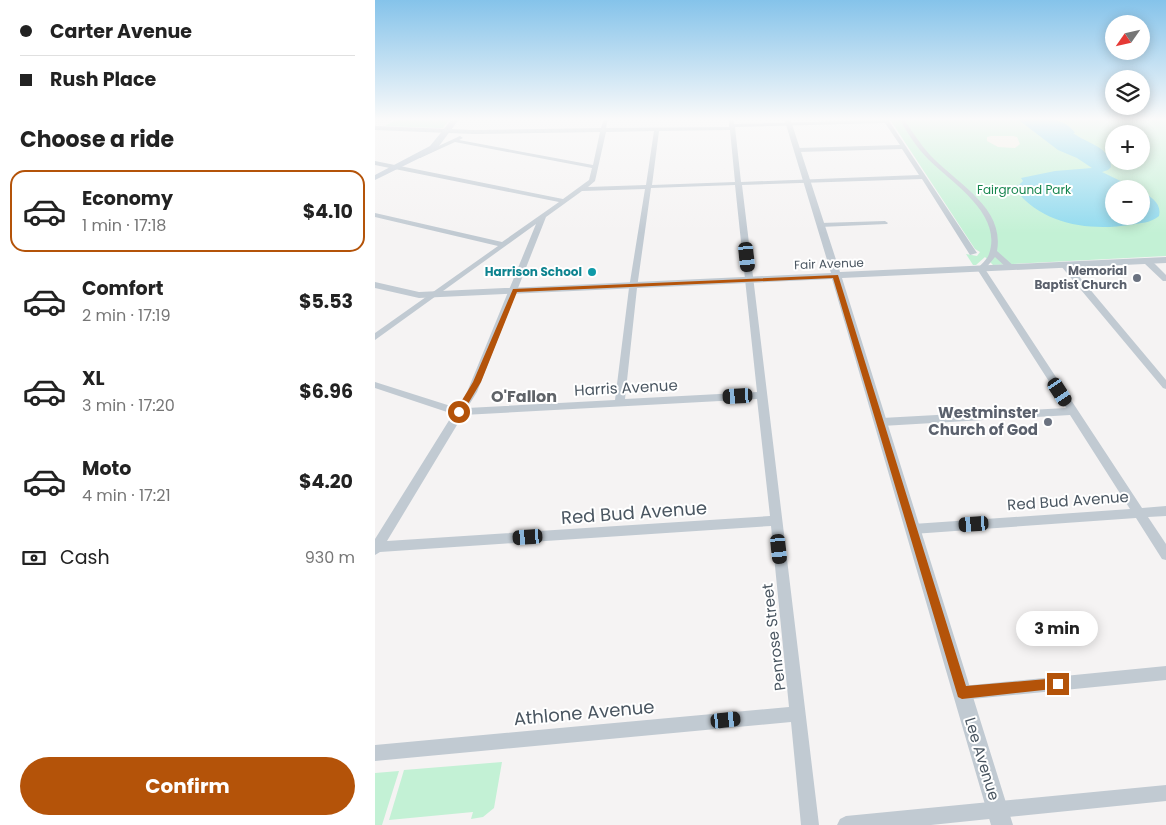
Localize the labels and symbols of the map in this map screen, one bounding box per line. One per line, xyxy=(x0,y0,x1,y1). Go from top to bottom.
north arrow xyxy=(1105,15,1150,60)
park label: Fairground Park xyxy=(977,181,1072,198)
car xyxy=(737,241,756,273)
street label: Fair Avenue xyxy=(794,254,864,273)
place label: Memorial Baptist Church xyxy=(1034,262,1127,293)
place label: Harrison School xyxy=(485,263,582,280)
marker: Harrison School xyxy=(586,266,598,278)
marker: Memorial Baptist Church xyxy=(1131,272,1143,284)
street label: Harris Avenue xyxy=(574,374,678,401)
car xyxy=(1045,375,1074,409)
district label: O'Fallon xyxy=(491,385,557,408)
car xyxy=(722,388,753,404)
route start xyxy=(448,401,470,423)
place label: Westminster Church of God xyxy=(928,402,1039,440)
marker: Westminster Church of God xyxy=(1042,416,1054,428)
street label: Red Bud Avenue xyxy=(1006,486,1129,515)
street label: Red Bud Avenue xyxy=(560,495,708,530)
car xyxy=(958,515,989,533)
car xyxy=(512,528,543,546)
car xyxy=(769,533,788,565)
street label: Penrose Street xyxy=(757,582,790,692)
callout: 3 min xyxy=(1017,612,1099,646)
route end xyxy=(1047,673,1069,695)
street label: Athlone Avenue xyxy=(513,694,655,731)
car xyxy=(710,711,741,729)
street label: Lee Avenue xyxy=(960,715,1005,803)

